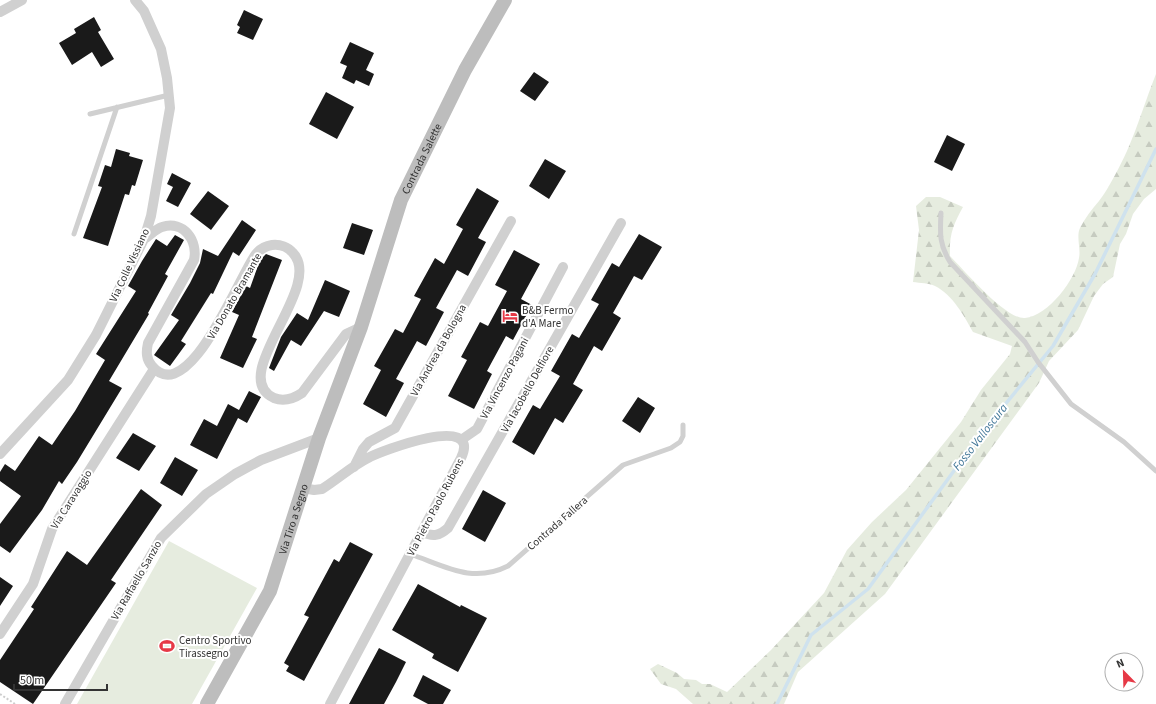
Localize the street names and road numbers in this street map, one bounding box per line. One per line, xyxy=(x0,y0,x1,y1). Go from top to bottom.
street label: Contrada Salette xyxy=(398,120,446,197)
street label: Via Colle Vissiano xyxy=(106,226,153,304)
street label: Via Donato Bramante xyxy=(204,250,266,342)
street label: Via Andrea da Bologna xyxy=(407,302,470,399)
street label: Via Vincenzo Pagani xyxy=(477,335,532,422)
street label: Via Iacobello Delfiore xyxy=(497,343,558,435)
street label: Via Pietro Paolo Rubens xyxy=(403,455,468,559)
street label: Via Caravaggio xyxy=(47,467,96,532)
street label: Via Tiro a Segno xyxy=(275,482,312,556)
street label: Contrada Fallera xyxy=(524,493,591,554)
street label: Via Raffaello Sanzio xyxy=(108,538,165,623)

